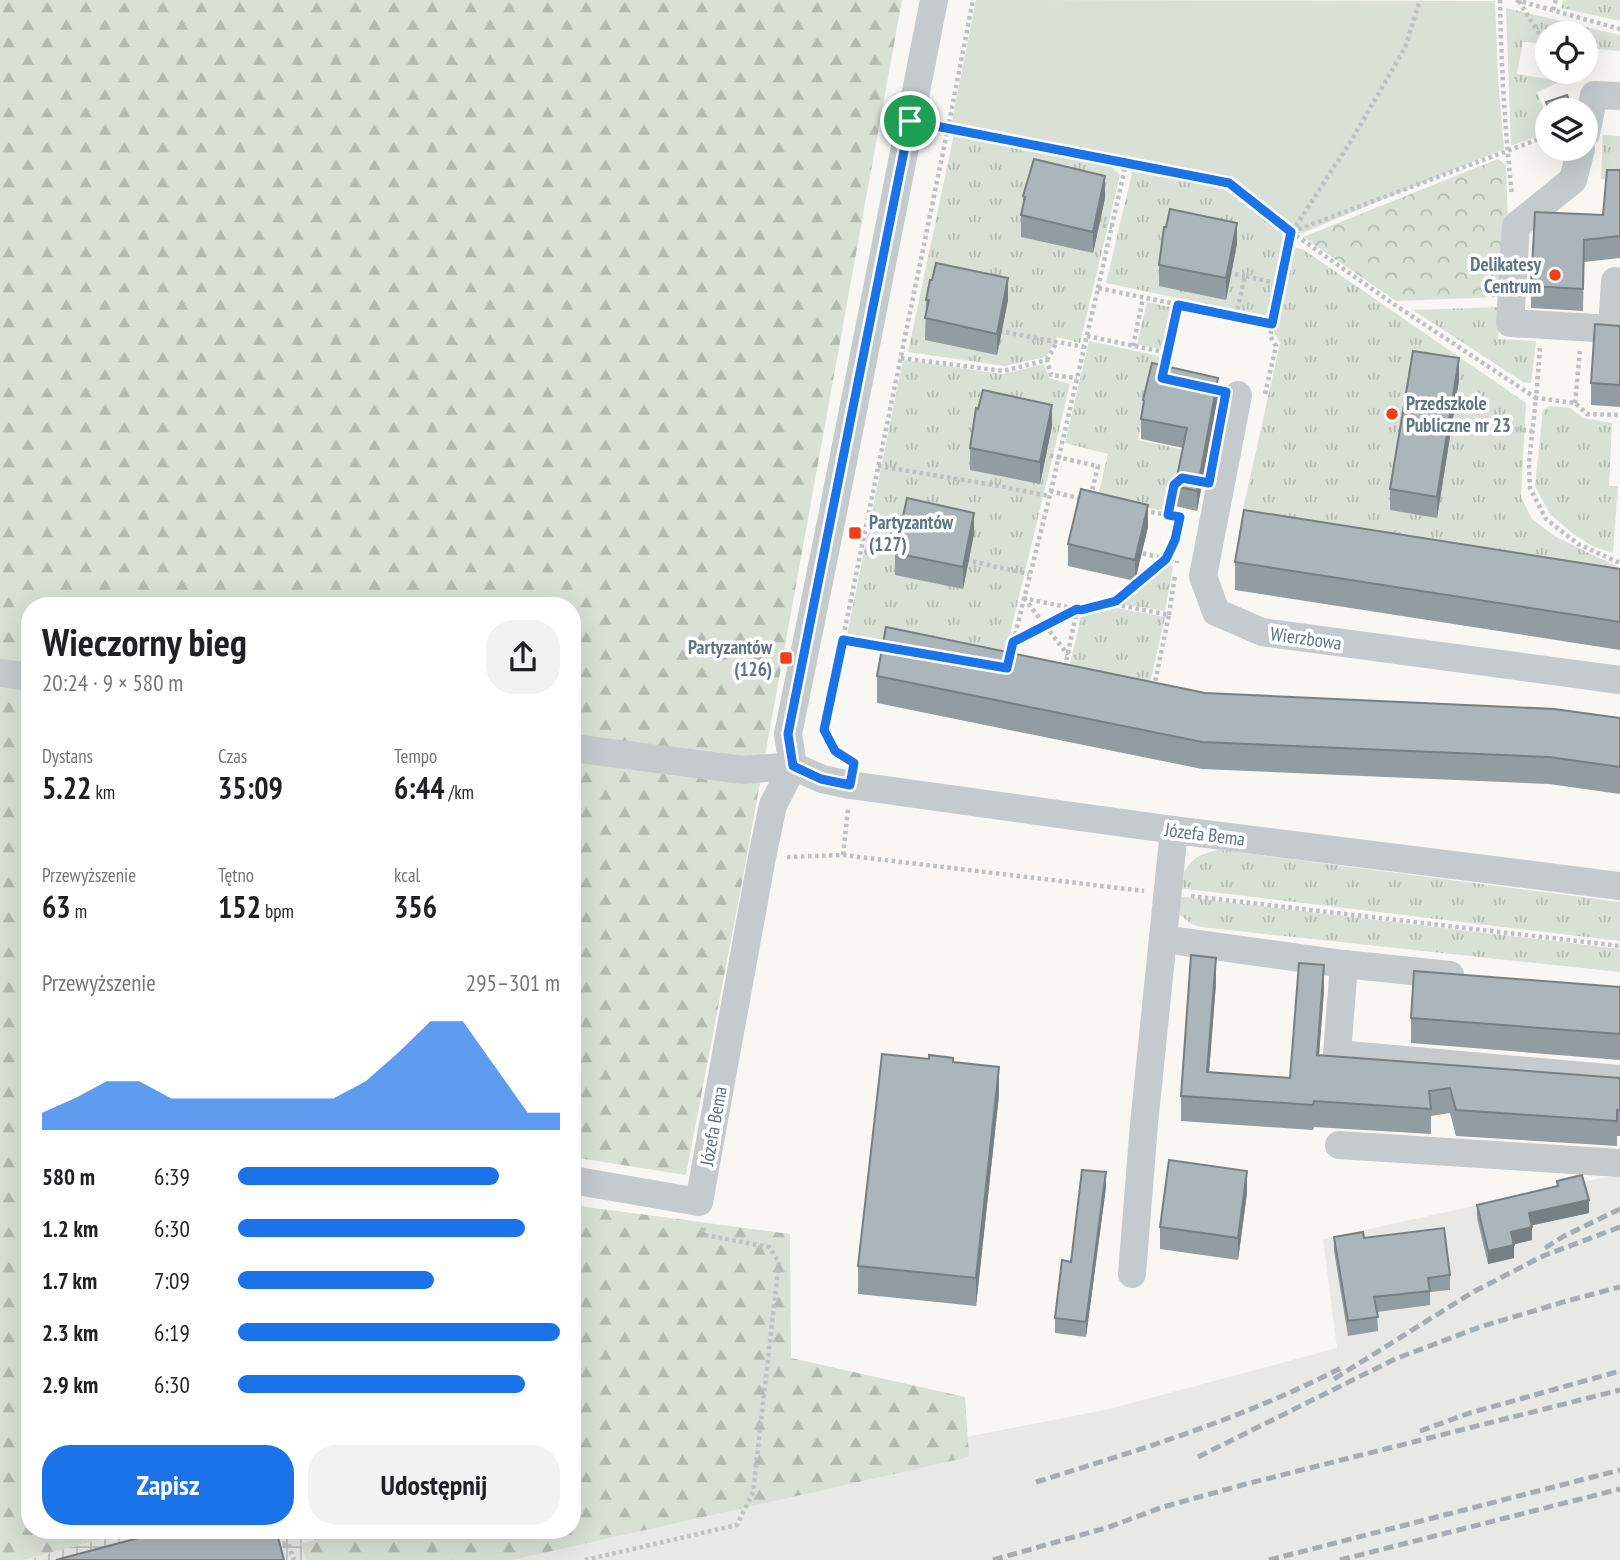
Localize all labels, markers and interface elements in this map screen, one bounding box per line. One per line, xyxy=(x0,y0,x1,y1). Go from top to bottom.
map controls xyxy=(1535,21,1598,161)
button: locate xyxy=(1535,21,1598,84)
pin xyxy=(880,91,940,151)
button: layers xyxy=(1535,98,1598,161)
icon: arrive xyxy=(891,102,929,140)
place label: Delikatesy Centrum xyxy=(1470,252,1541,298)
marker: Delikatesy Centrum xyxy=(1547,267,1563,283)
place label: Przedszkole Publiczne nr 23 xyxy=(1406,391,1511,437)
marker: Przedszkole Publiczne nr 23 xyxy=(1384,406,1400,422)
place label: Partyzantów (127) xyxy=(869,510,954,556)
marker: Partyzantów (127) xyxy=(847,525,863,541)
text: Wieczorny bieg xyxy=(42,617,247,666)
button: share xyxy=(486,620,560,694)
street label: Wierzbowa xyxy=(1269,621,1343,655)
place label: Partyzantów (126) xyxy=(688,635,773,681)
marker: Partyzantów (126) xyxy=(778,650,794,666)
text: 20:24 · 9 × 580 m xyxy=(42,668,183,697)
text: Dystans xyxy=(42,744,93,768)
text: Czas xyxy=(218,744,247,768)
text: Tempo xyxy=(394,744,437,768)
text: 5.22 xyxy=(42,768,91,807)
text: 35:09 xyxy=(218,768,283,807)
text: 6:44 xyxy=(394,768,445,807)
text: km xyxy=(91,780,115,804)
text: /km xyxy=(445,780,474,804)
street label: Józefa Bema xyxy=(1163,817,1246,851)
text: Przewyższenie xyxy=(42,863,136,887)
text: Tętno xyxy=(218,863,254,887)
text: kcal xyxy=(394,863,420,887)
text: 63 xyxy=(42,887,71,926)
text: 152 xyxy=(218,887,261,926)
text: 356 xyxy=(394,887,437,926)
text: m xyxy=(71,899,87,923)
text: bpm xyxy=(261,899,294,923)
text: Przewyższenie xyxy=(42,968,156,997)
text: 295–301 m xyxy=(466,968,560,997)
street label: Józefa Bema xyxy=(694,1084,732,1169)
text: 580 m xyxy=(42,1162,95,1191)
text: 6:39 xyxy=(154,1162,190,1191)
text: 1.2 km xyxy=(42,1214,98,1243)
text: 6:30 xyxy=(154,1214,190,1243)
text: 1.7 km xyxy=(42,1266,97,1295)
text: 7:09 xyxy=(154,1266,190,1295)
text: 2.3 km xyxy=(42,1318,98,1347)
text: 6:19 xyxy=(154,1318,190,1347)
text: 2.9 km xyxy=(42,1370,98,1399)
text: 6:30 xyxy=(154,1370,190,1399)
button: Zapisz xyxy=(42,1445,294,1525)
button: Udostępnij xyxy=(308,1445,560,1525)

